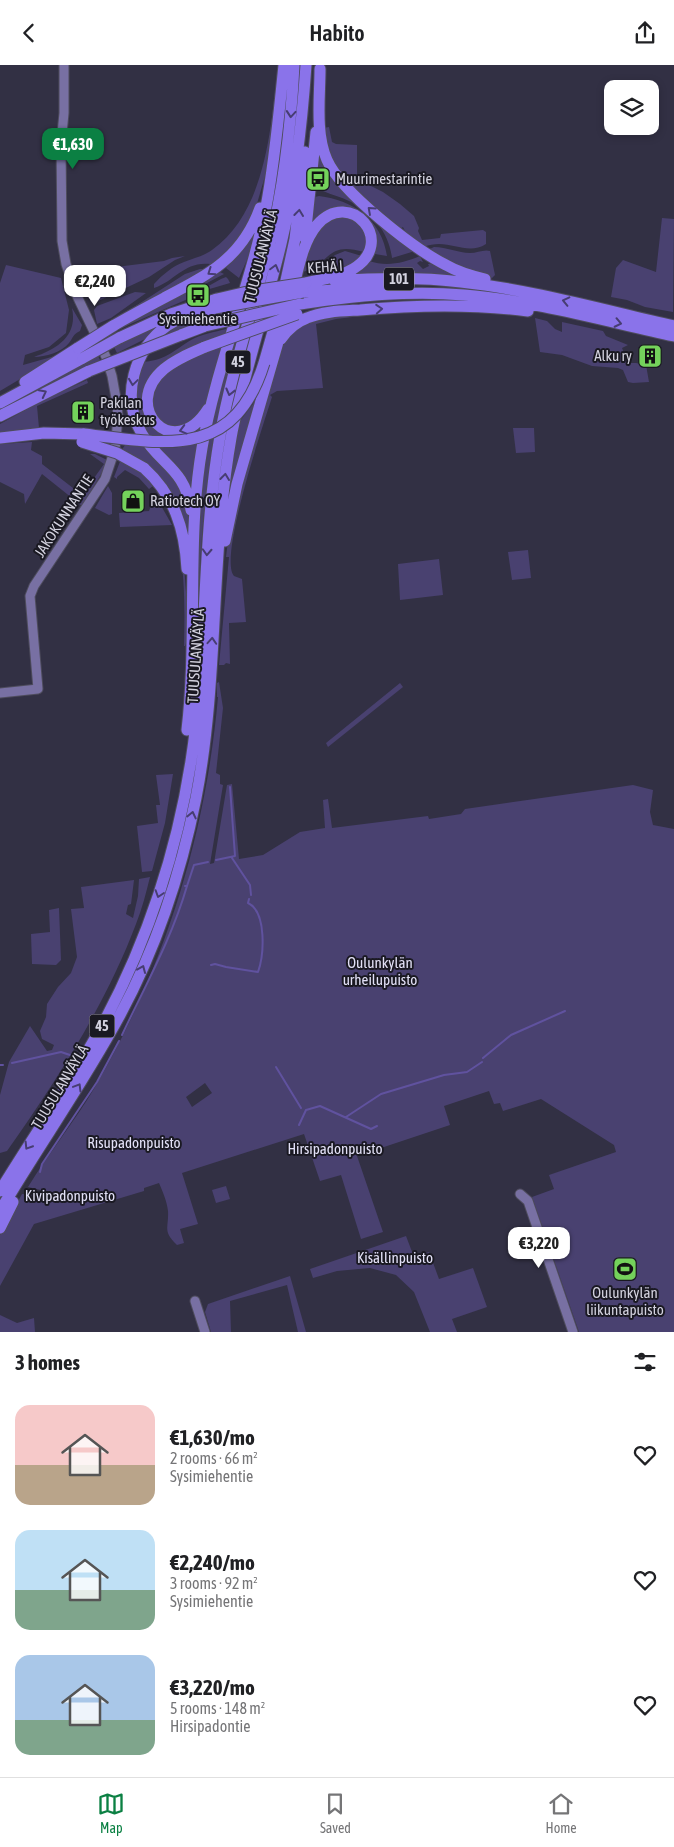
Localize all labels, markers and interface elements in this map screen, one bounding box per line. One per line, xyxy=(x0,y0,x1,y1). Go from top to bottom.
icon: back xyxy=(15,19,43,47)
icon: share xyxy=(631,19,659,47)
text: Habito xyxy=(310,20,364,46)
map controls xyxy=(604,80,659,135)
button: layers xyxy=(604,80,659,135)
one-way arrow xyxy=(286,110,297,118)
pin: €1,630 xyxy=(32,127,114,170)
text: €1,630 xyxy=(53,135,93,153)
bus stop icon: Muurimestarintie xyxy=(305,166,331,192)
place label: Muurimestarintie xyxy=(336,170,433,187)
street label: TUUSULANVÄYLÄ xyxy=(241,207,280,304)
one-way arrow xyxy=(368,207,377,216)
one-way arrow xyxy=(293,209,304,217)
street label: KEHÄ I xyxy=(307,257,343,276)
one-way arrow xyxy=(269,264,279,273)
pin: €2,240 xyxy=(54,265,136,307)
one-way arrow xyxy=(207,266,217,275)
road number: 101 xyxy=(384,267,414,290)
text: €2,240 xyxy=(75,272,115,290)
bus stop icon: Sysimiehentie xyxy=(185,282,211,308)
one-way arrow xyxy=(562,296,571,307)
one-way arrow xyxy=(375,303,383,314)
place label: Sysimiehentie xyxy=(159,310,237,327)
one-way arrow xyxy=(613,318,622,328)
building icon: Alku ry xyxy=(637,343,663,369)
place label: Alku ry xyxy=(594,347,632,364)
road number: 45 xyxy=(226,351,250,373)
one-way arrow xyxy=(128,377,138,386)
one-way arrow xyxy=(225,387,236,396)
one-way arrow xyxy=(38,389,47,399)
place label: Pakilan työkeskus xyxy=(100,394,155,428)
building icon: Pakilan työkeskus xyxy=(70,399,96,425)
one-way arrow xyxy=(178,424,187,435)
street label: JAKOKUNNANTIE xyxy=(31,471,97,560)
one-way arrow xyxy=(219,473,230,481)
shop icon: Ratiotech OY xyxy=(120,488,146,514)
place label: Ratiotech OY xyxy=(150,492,220,509)
one-way arrow xyxy=(201,548,212,556)
street label: TUUSULANVÄYLÄ xyxy=(184,607,207,704)
one-way arrow xyxy=(207,637,218,645)
one-way arrow xyxy=(186,810,197,819)
one-way arrow xyxy=(155,889,165,897)
park label: Oulunkylän urheilupuisto xyxy=(343,954,417,988)
one-way arrow xyxy=(135,965,146,974)
road number: 45 xyxy=(90,1014,114,1037)
street label: TUUSULANVÄYLÄ xyxy=(28,1041,92,1132)
one-way arrow xyxy=(72,1083,82,1092)
park label: Risupadonpuisto xyxy=(87,1134,181,1151)
one-way arrow xyxy=(25,1140,35,1149)
park label: Hirsipadonpuisto xyxy=(287,1140,383,1157)
park label: Kivipadonpuisto xyxy=(25,1187,115,1204)
pin: €3,220 xyxy=(498,1227,580,1269)
text: €3,220 xyxy=(519,1234,559,1252)
park label: Kisällinpuisto xyxy=(357,1249,433,1266)
sports icon: Oulunkylän liikuntapuisto xyxy=(612,1256,638,1282)
place label: Oulunkylän liikuntapuisto xyxy=(586,1284,664,1318)
icon: filters xyxy=(631,1348,659,1376)
text: 3 homes xyxy=(15,1350,80,1374)
icon: home xyxy=(55,1425,115,1485)
text: €1,630/mo xyxy=(170,1425,255,1449)
icon: heart xyxy=(631,1441,659,1469)
text: 2 rooms · 66 m² xyxy=(170,1449,258,1467)
text: Sysimiehentie xyxy=(170,1467,253,1485)
icon: home xyxy=(55,1550,115,1610)
text: €2,240/mo xyxy=(170,1550,255,1574)
icon: heart xyxy=(631,1566,659,1594)
text: 3 rooms · 92 m² xyxy=(170,1574,258,1592)
text: Sysimiehentie xyxy=(170,1592,253,1610)
icon: home xyxy=(55,1675,115,1735)
text: €3,220/mo xyxy=(170,1675,255,1699)
icon: heart xyxy=(631,1691,659,1719)
text: 5 rooms · 148 m² xyxy=(170,1699,265,1717)
text: Hirsipadontie xyxy=(170,1717,250,1735)
tab: Map xyxy=(97,1790,125,1836)
tab: Saved xyxy=(320,1790,351,1836)
tab: Home xyxy=(546,1790,577,1836)

